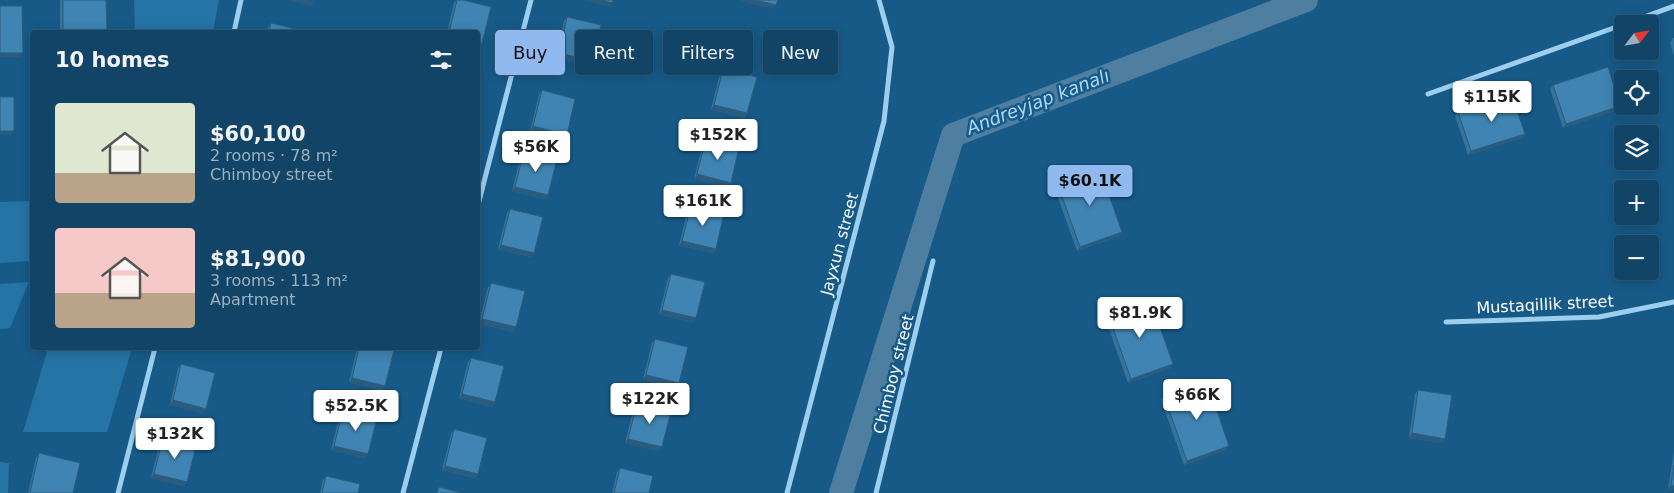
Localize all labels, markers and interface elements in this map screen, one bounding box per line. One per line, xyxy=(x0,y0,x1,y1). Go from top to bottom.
north arrow xyxy=(1614,15,1659,60)
map controls xyxy=(1614,15,1659,280)
chip: Buy xyxy=(495,30,565,75)
chip: Rent xyxy=(575,30,653,75)
chip: Filters xyxy=(663,30,753,75)
chip: New xyxy=(763,30,838,75)
icon: filters xyxy=(427,46,455,74)
text: 10 homes xyxy=(55,48,170,72)
water label: Andreyjap kanalı xyxy=(962,65,1112,139)
button: locate xyxy=(1614,70,1659,115)
pin: $115K xyxy=(1457,80,1527,123)
text: $115K xyxy=(1464,87,1520,106)
pin: $152K xyxy=(683,119,753,161)
text: $60,100 xyxy=(210,122,306,146)
icon: home xyxy=(95,123,155,183)
text: $152K xyxy=(690,125,746,144)
button: layers xyxy=(1614,125,1659,170)
pin: $56K xyxy=(506,130,566,173)
text: $56K xyxy=(513,137,559,156)
text: 2 rooms · 78 m² xyxy=(210,146,338,165)
pin: $60.1K xyxy=(1049,164,1131,207)
text: Chimboy street xyxy=(210,165,333,184)
text: $60.1K xyxy=(1058,171,1122,190)
button: + xyxy=(1614,180,1659,225)
pin: $161K xyxy=(668,184,738,227)
text: $161K xyxy=(675,191,731,210)
street label: Jayxun street xyxy=(816,191,862,299)
button: − xyxy=(1614,235,1659,280)
text: $81,900 xyxy=(210,247,306,271)
icon: home xyxy=(95,248,155,308)
text: 3 rooms · 113 m² xyxy=(210,271,348,290)
text: Apartment xyxy=(210,290,296,309)
street label: Mustaqillik street xyxy=(1476,291,1614,318)
pin: $81.9K xyxy=(1099,296,1181,339)
text: $81.9K xyxy=(1108,303,1172,322)
street label: Chimboy street xyxy=(869,312,918,436)
pin: $66K xyxy=(1167,378,1227,421)
pin: $122K xyxy=(615,382,685,425)
text: $66K xyxy=(1174,385,1220,404)
text: $122K xyxy=(622,389,678,408)
pin: $52.5K xyxy=(315,390,397,432)
text: $52.5K xyxy=(324,396,388,415)
pin: $132K xyxy=(140,418,210,460)
text: $132K xyxy=(147,424,203,443)

